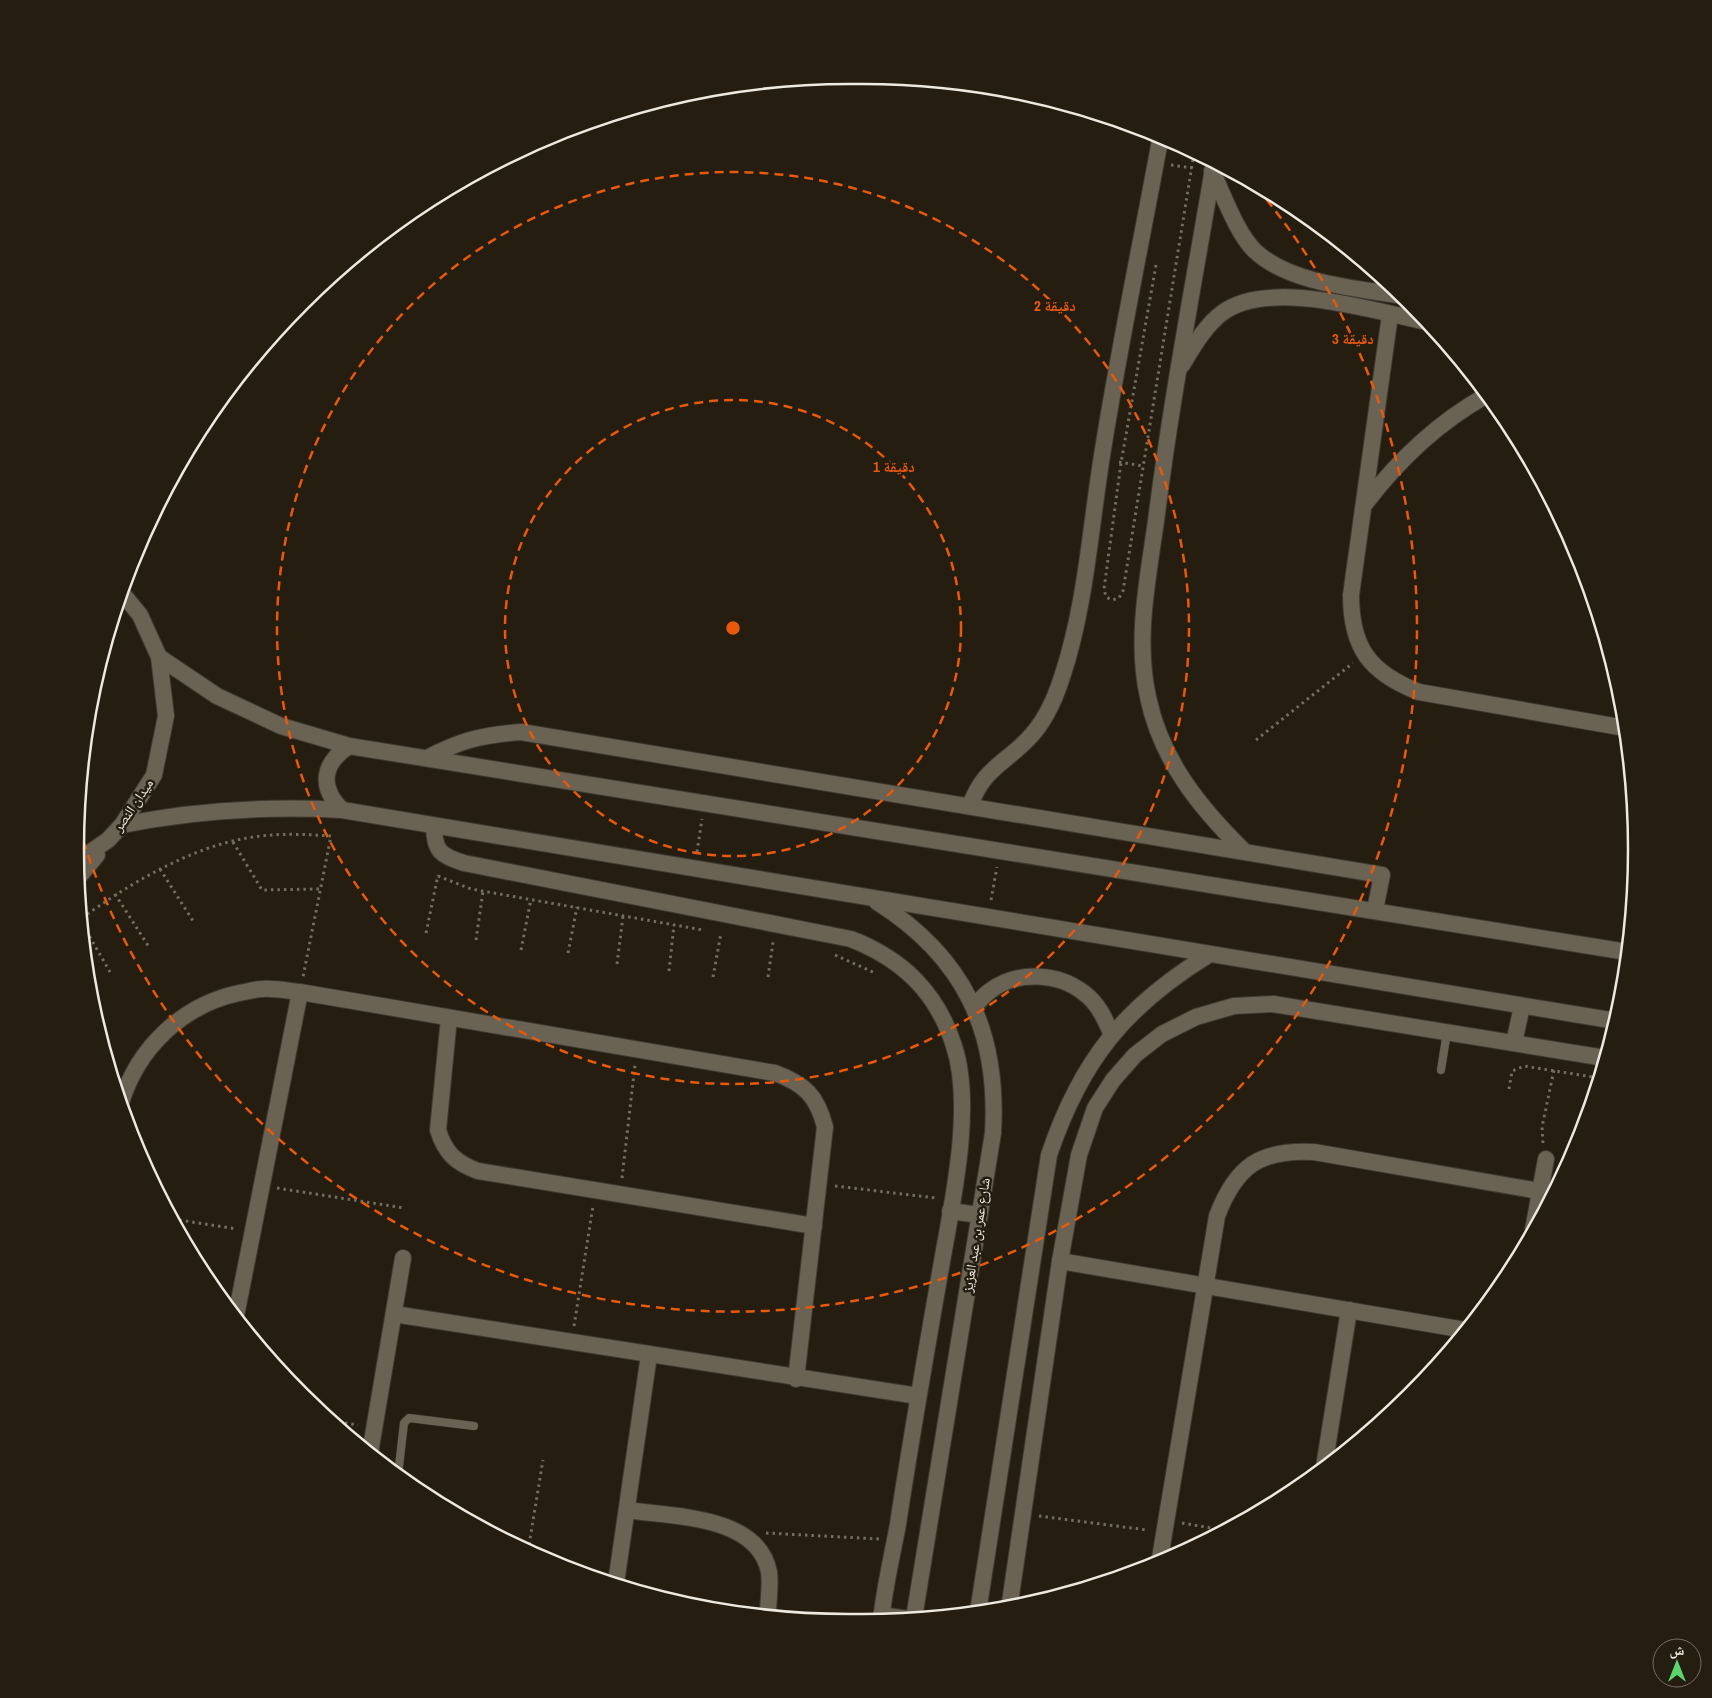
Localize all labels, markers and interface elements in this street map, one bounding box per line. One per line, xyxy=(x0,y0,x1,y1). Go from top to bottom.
text: 2 دقيقة xyxy=(1034,295,1076,316)
text: 3 دقيقة xyxy=(1332,328,1374,349)
text: 1 دقيقة xyxy=(873,456,915,477)
centre of rings xyxy=(724,619,742,637)
street label: ميدان النصر xyxy=(108,775,157,836)
street label: شارع عمر بن عبد العزيز xyxy=(958,1176,995,1295)
north arrow xyxy=(1652,1638,1702,1688)
text: ش xyxy=(1670,1641,1685,1659)

